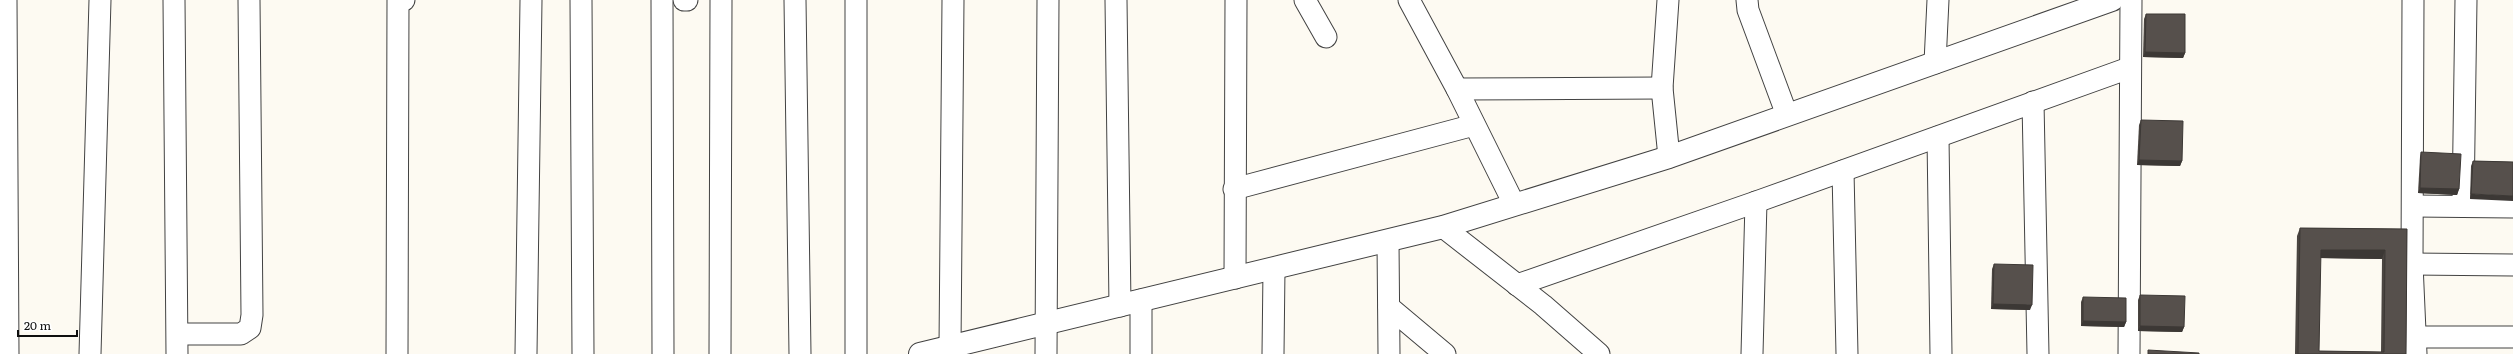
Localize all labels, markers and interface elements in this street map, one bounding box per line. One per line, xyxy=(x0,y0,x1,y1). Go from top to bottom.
scale bar xyxy=(18,312,77,338)
text: 20 m xyxy=(24,316,51,334)

